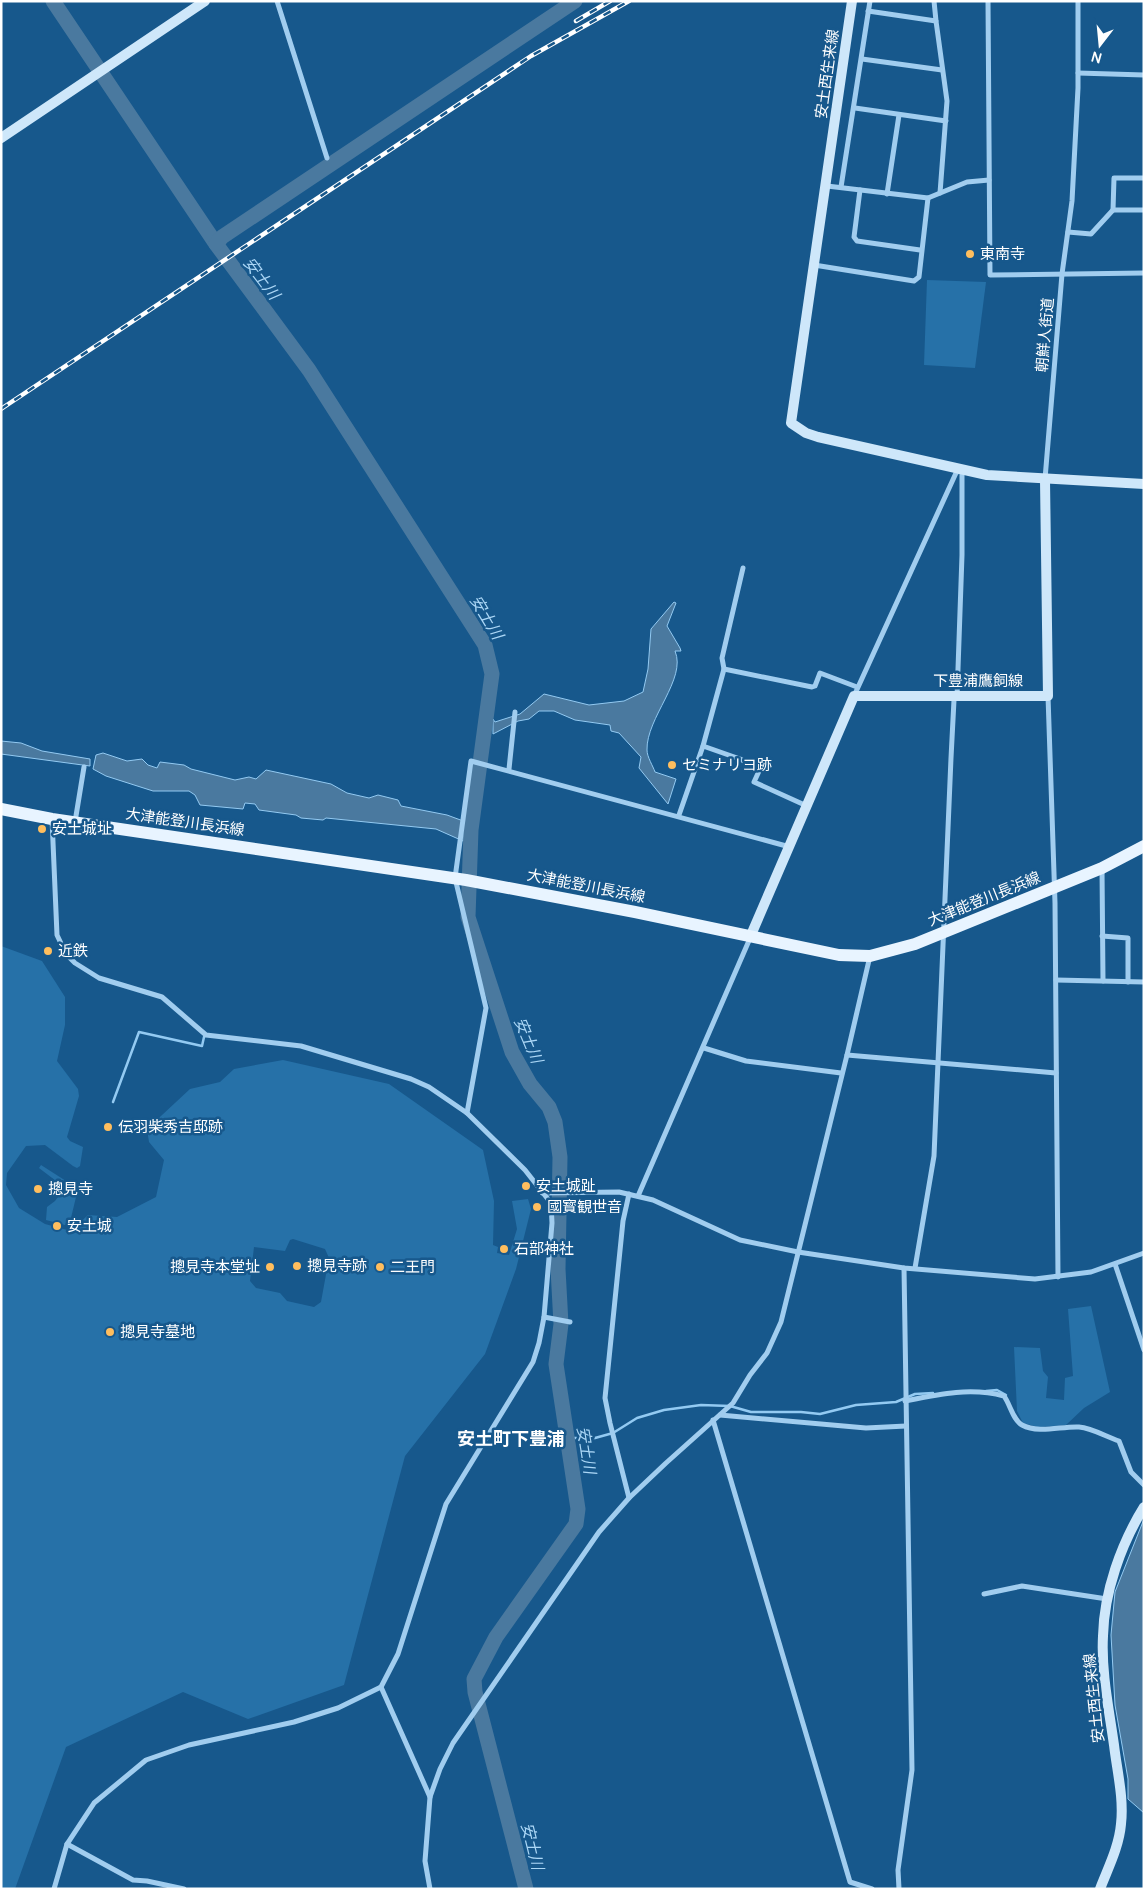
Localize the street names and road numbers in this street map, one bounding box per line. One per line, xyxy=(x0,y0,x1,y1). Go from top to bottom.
street label: 安土西生来線 xyxy=(810,28,843,120)
street label: 朝鮮人街道 xyxy=(1031,297,1058,373)
street label: 下豊浦鷹飼線 xyxy=(933,670,1023,691)
street label: 大津能登川長浜線 xyxy=(124,803,246,840)
street label: 大津能登川長浜線 xyxy=(525,864,647,907)
street label: 大津能登川長浜線 xyxy=(924,866,1043,931)
street label: 安土西生来線 xyxy=(1078,1652,1109,1744)

